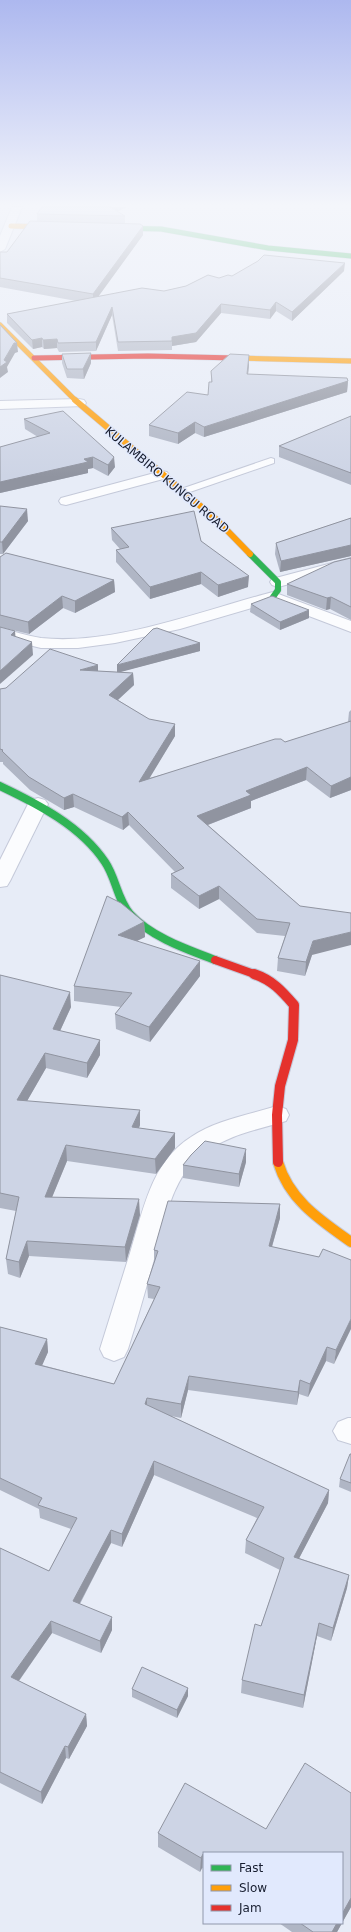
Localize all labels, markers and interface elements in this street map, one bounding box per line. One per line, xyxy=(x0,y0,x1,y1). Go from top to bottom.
street label: KULAMBIRO KUNGU ROAD xyxy=(102,424,232,536)
legend xyxy=(203,1852,343,1924)
text: Fast xyxy=(239,1861,263,1875)
text: Slow xyxy=(239,1881,267,1895)
text: Jam xyxy=(238,1901,262,1915)

